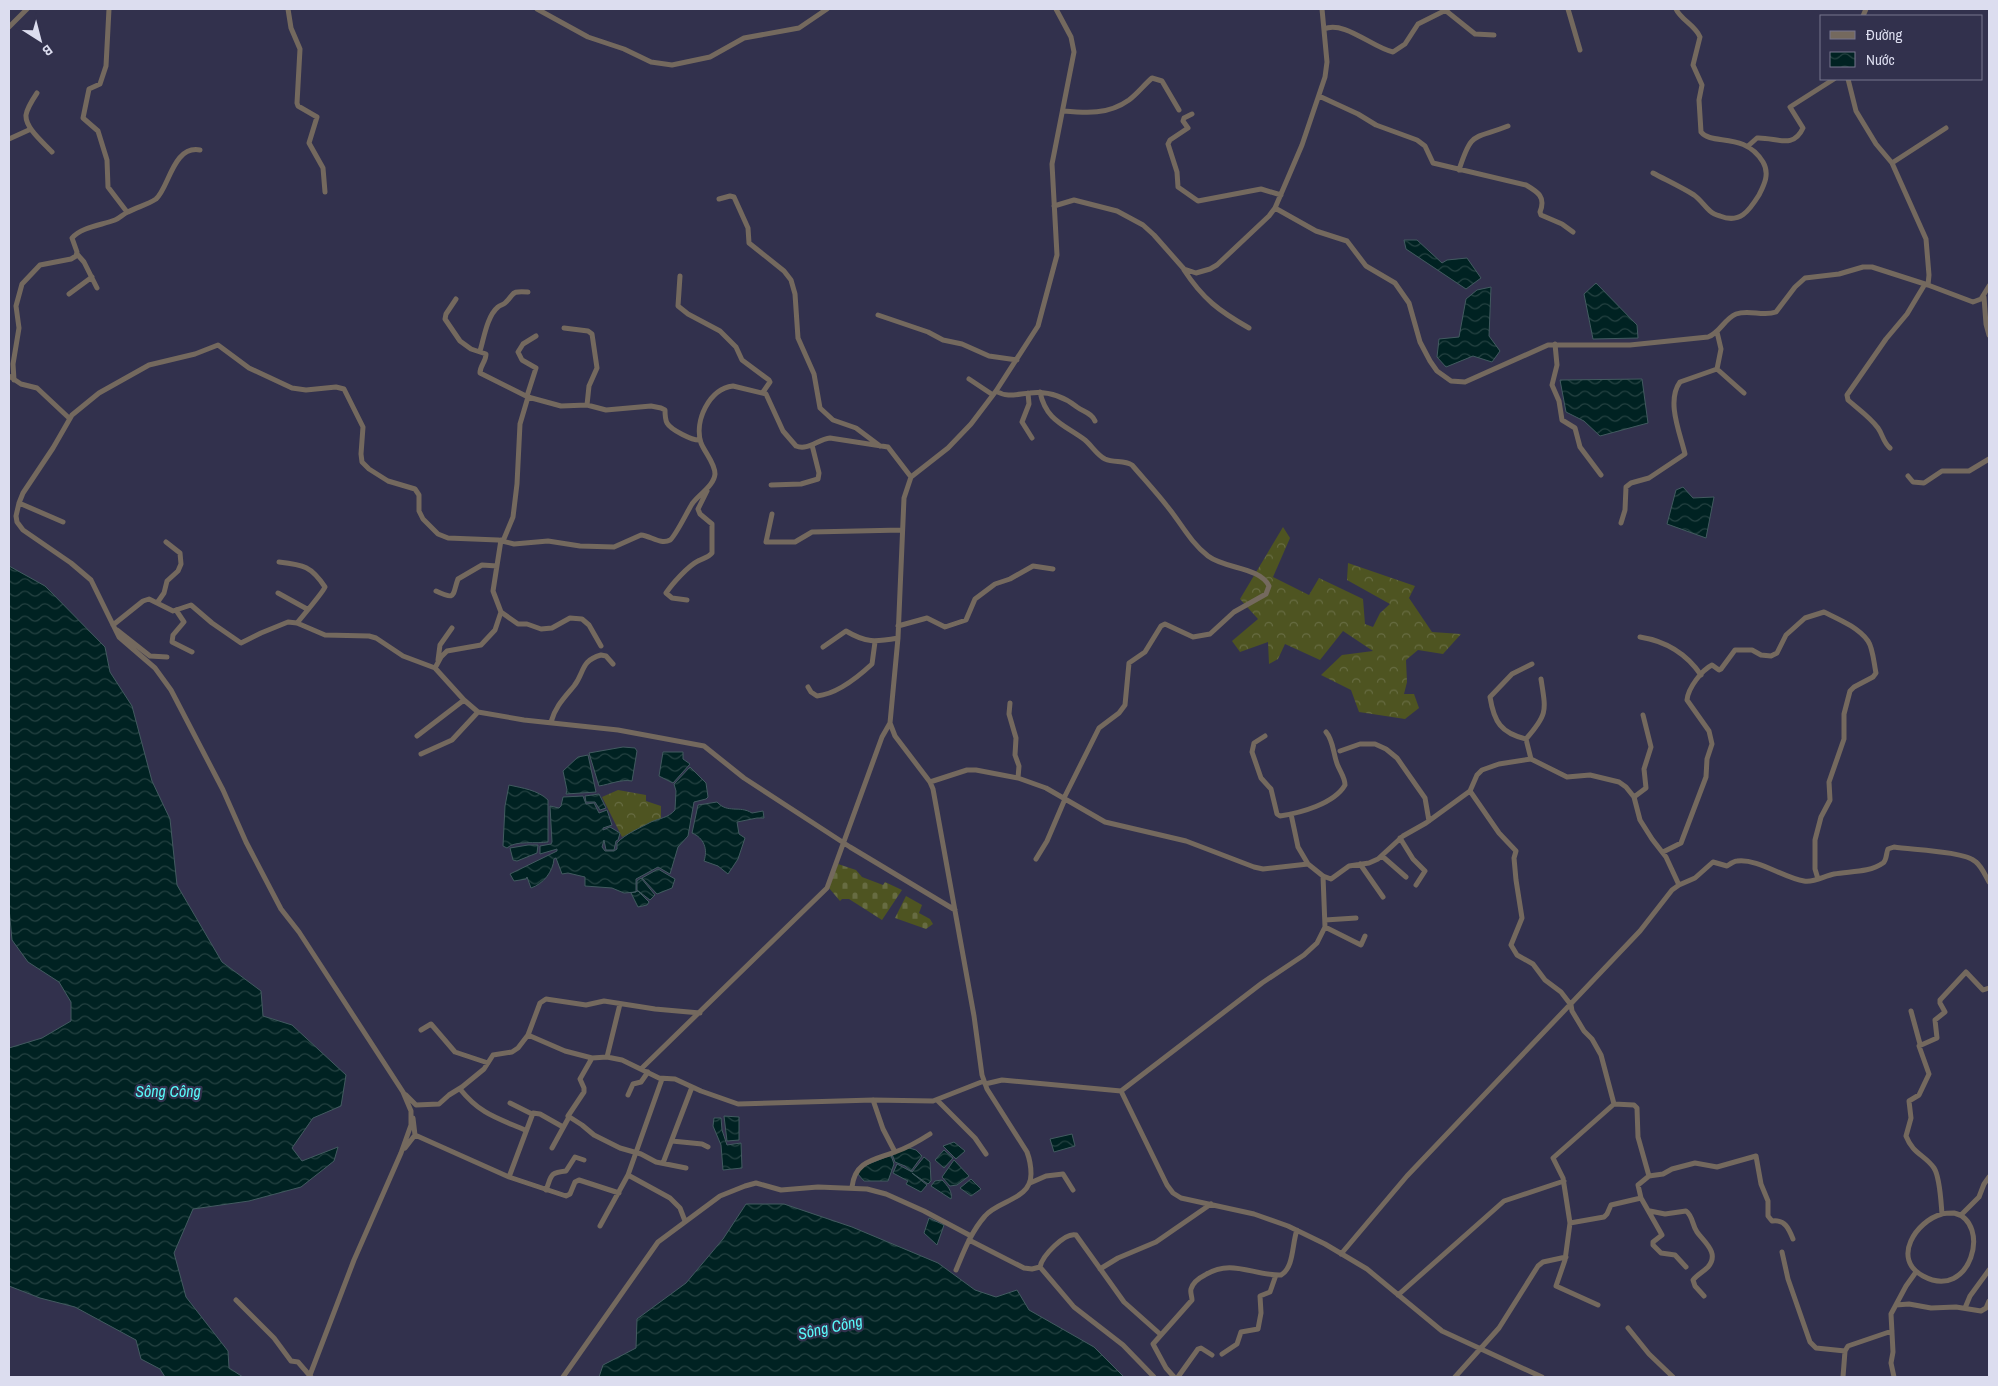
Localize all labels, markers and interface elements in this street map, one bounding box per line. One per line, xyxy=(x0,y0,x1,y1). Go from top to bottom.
north arrow xyxy=(15,15,65,65)
legend xyxy=(1820,15,1983,80)
text: Đường xyxy=(1866,24,1902,45)
text: B xyxy=(39,41,56,60)
text: Nước xyxy=(1866,49,1895,70)
water label: Sông Công xyxy=(135,1080,201,1102)
water label: Sông Công xyxy=(796,1309,864,1345)

